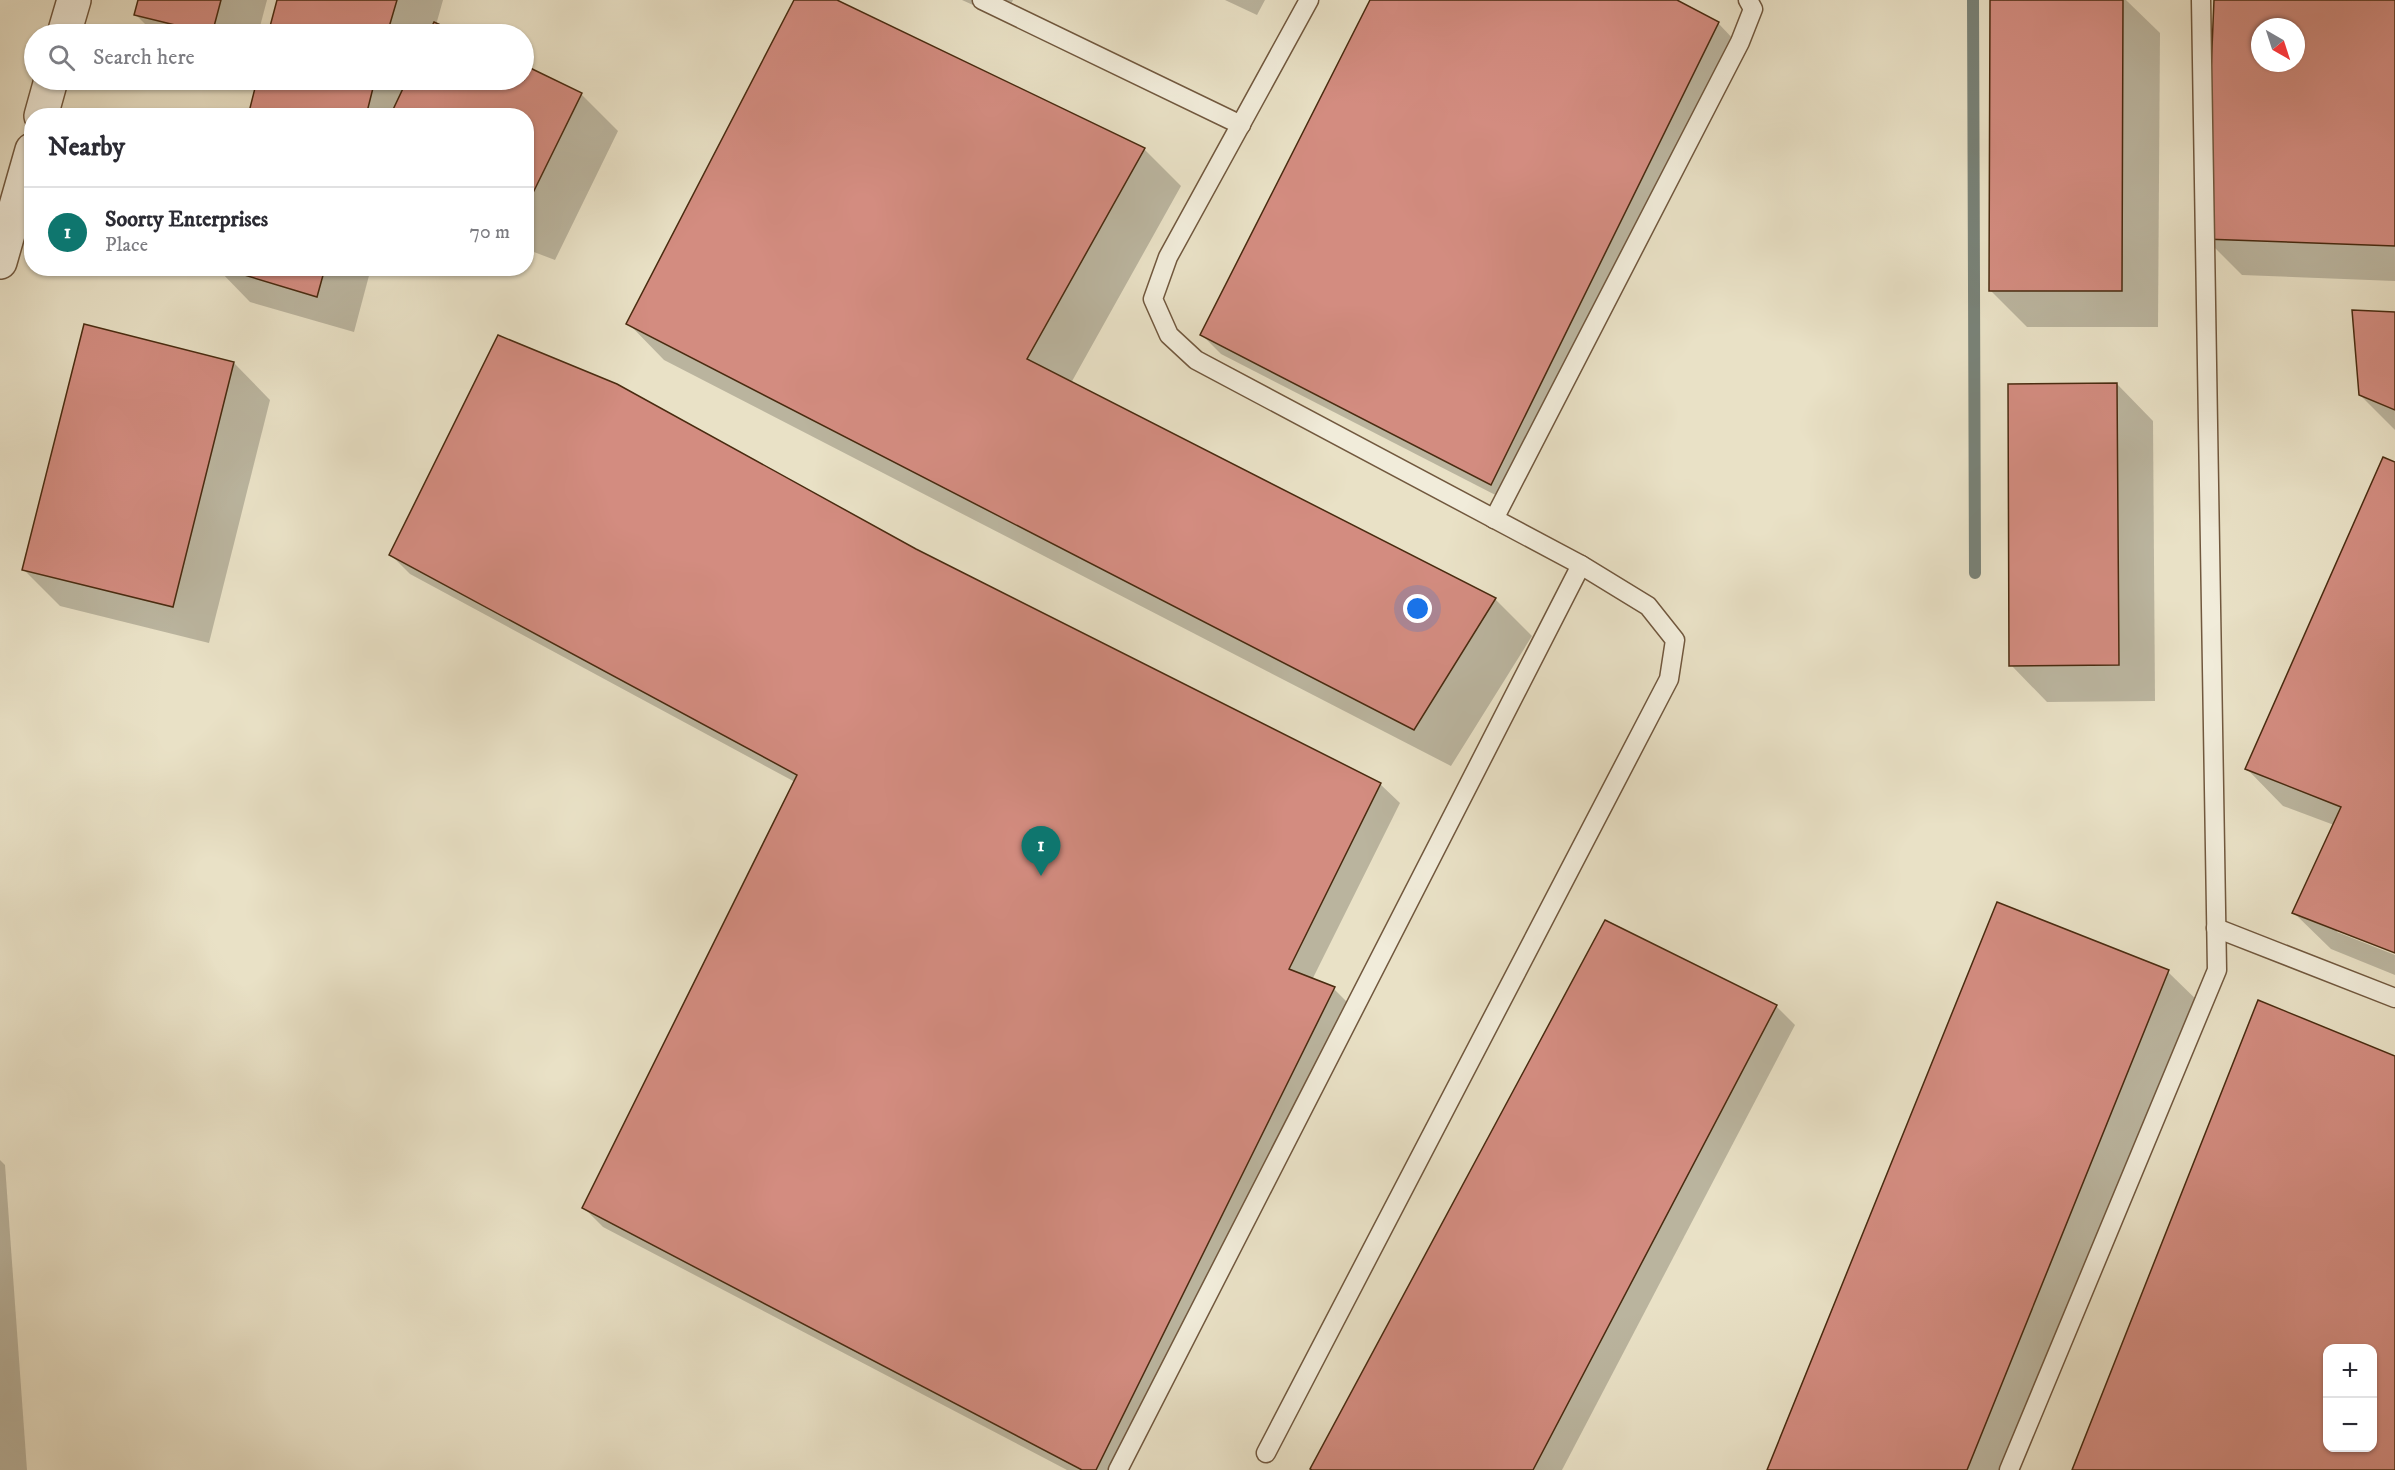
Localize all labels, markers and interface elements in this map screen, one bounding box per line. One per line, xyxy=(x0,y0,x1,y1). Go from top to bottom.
north arrow xyxy=(2251,18,2305,72)
search box xyxy=(24,24,534,90)
icon: search xyxy=(45,41,78,74)
text: Search here xyxy=(93,44,195,71)
text: Nearby xyxy=(48,131,125,164)
text: Soorty Enterprises xyxy=(105,206,268,233)
text: 1 xyxy=(64,220,71,245)
text: 70 m xyxy=(469,220,510,245)
text: Place xyxy=(105,233,148,258)
your location xyxy=(1403,594,1432,623)
pin: 1 xyxy=(1022,826,1060,876)
map controls xyxy=(2323,1344,2377,1452)
button: + xyxy=(2323,1344,2377,1398)
button: − xyxy=(2323,1398,2377,1452)

